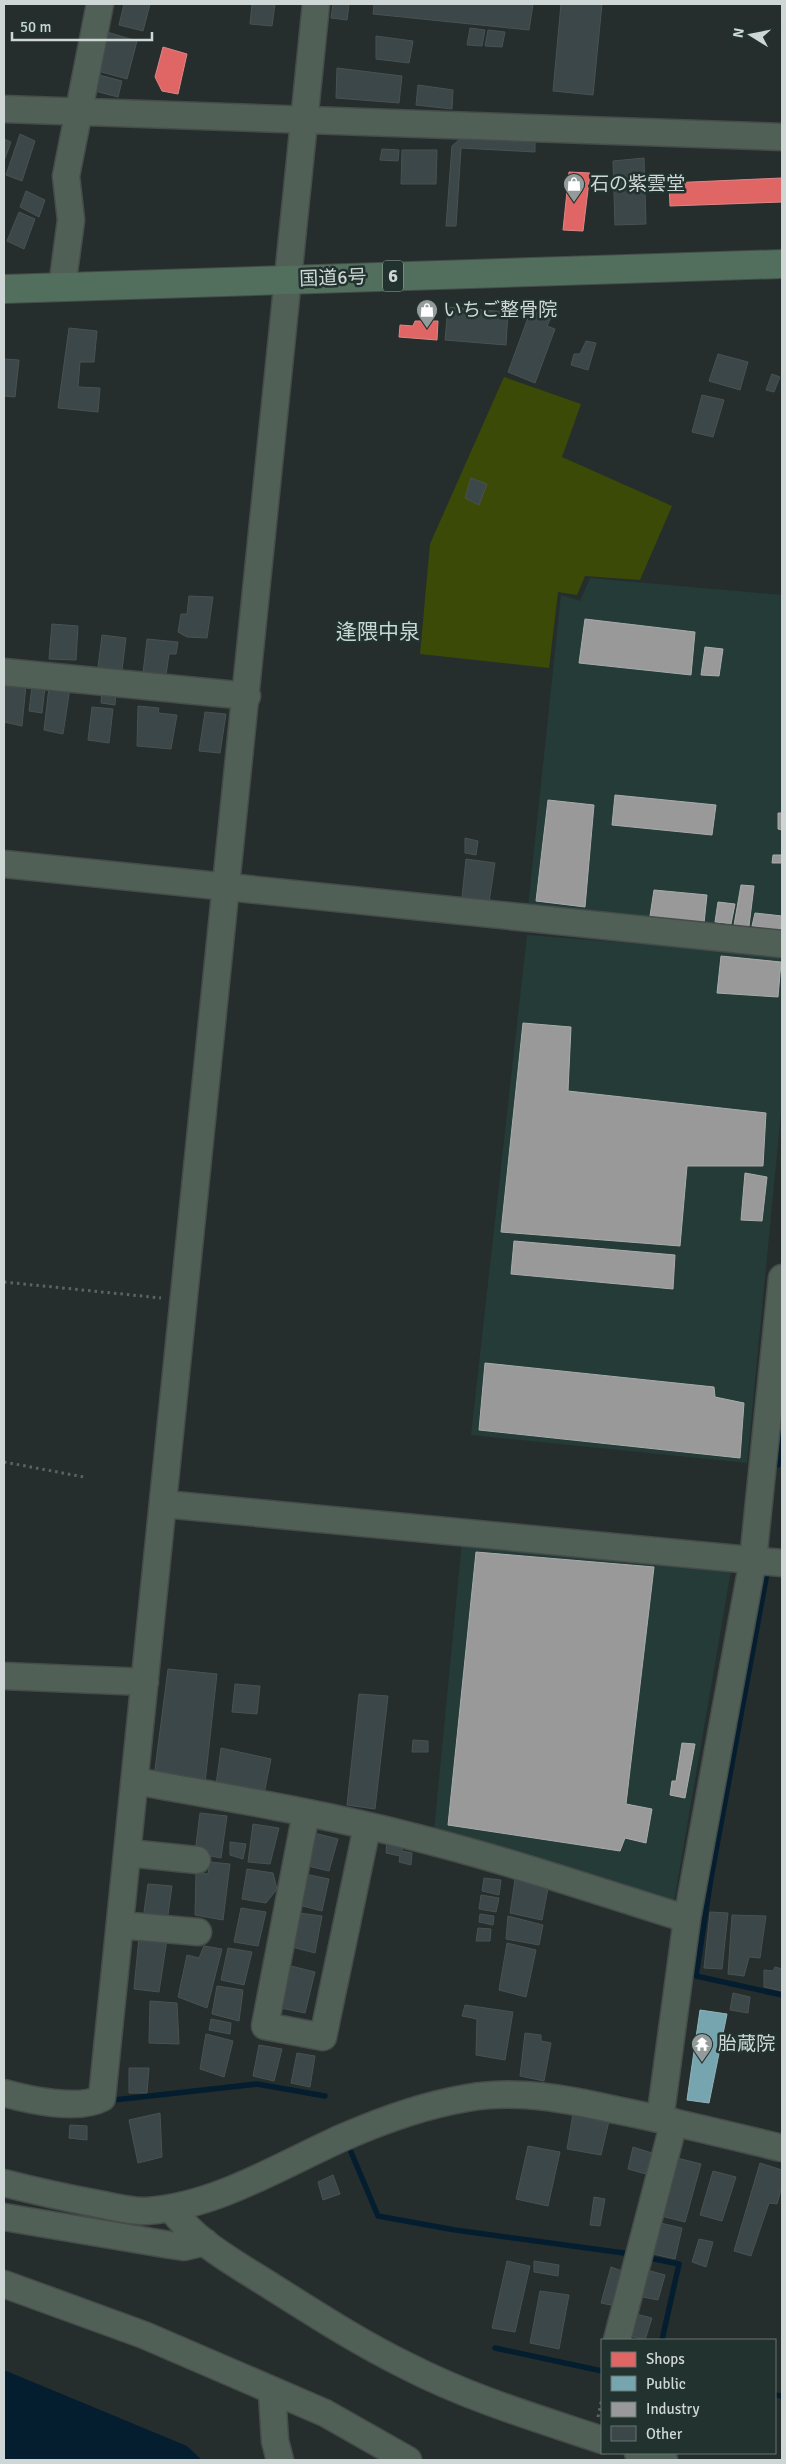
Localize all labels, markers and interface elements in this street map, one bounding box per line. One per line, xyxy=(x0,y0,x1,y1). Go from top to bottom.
scale bar xyxy=(12,10,152,42)
north arrow xyxy=(726,10,776,60)
text: 50 m xyxy=(20,18,51,36)
text: N xyxy=(729,27,748,39)
shop icon: 石の紫雲堂 xyxy=(562,172,586,203)
place label: 石の紫雲堂 xyxy=(590,172,685,196)
road number: 6 xyxy=(383,260,403,292)
street label: 国道6号 xyxy=(299,265,367,291)
shop icon: いちご整骨院 xyxy=(415,298,439,329)
place label: いちご整骨院 xyxy=(443,298,557,322)
district label: 逢隈中泉 xyxy=(336,619,420,645)
temple icon: 胎蔵院 xyxy=(690,2032,714,2063)
place label: 胎蔵院 xyxy=(718,2032,775,2056)
legend xyxy=(601,2339,776,2454)
text: Shops xyxy=(646,2350,685,2368)
text: Public xyxy=(646,2375,686,2393)
text: Industry xyxy=(646,2400,699,2418)
text: Other xyxy=(646,2425,683,2443)

